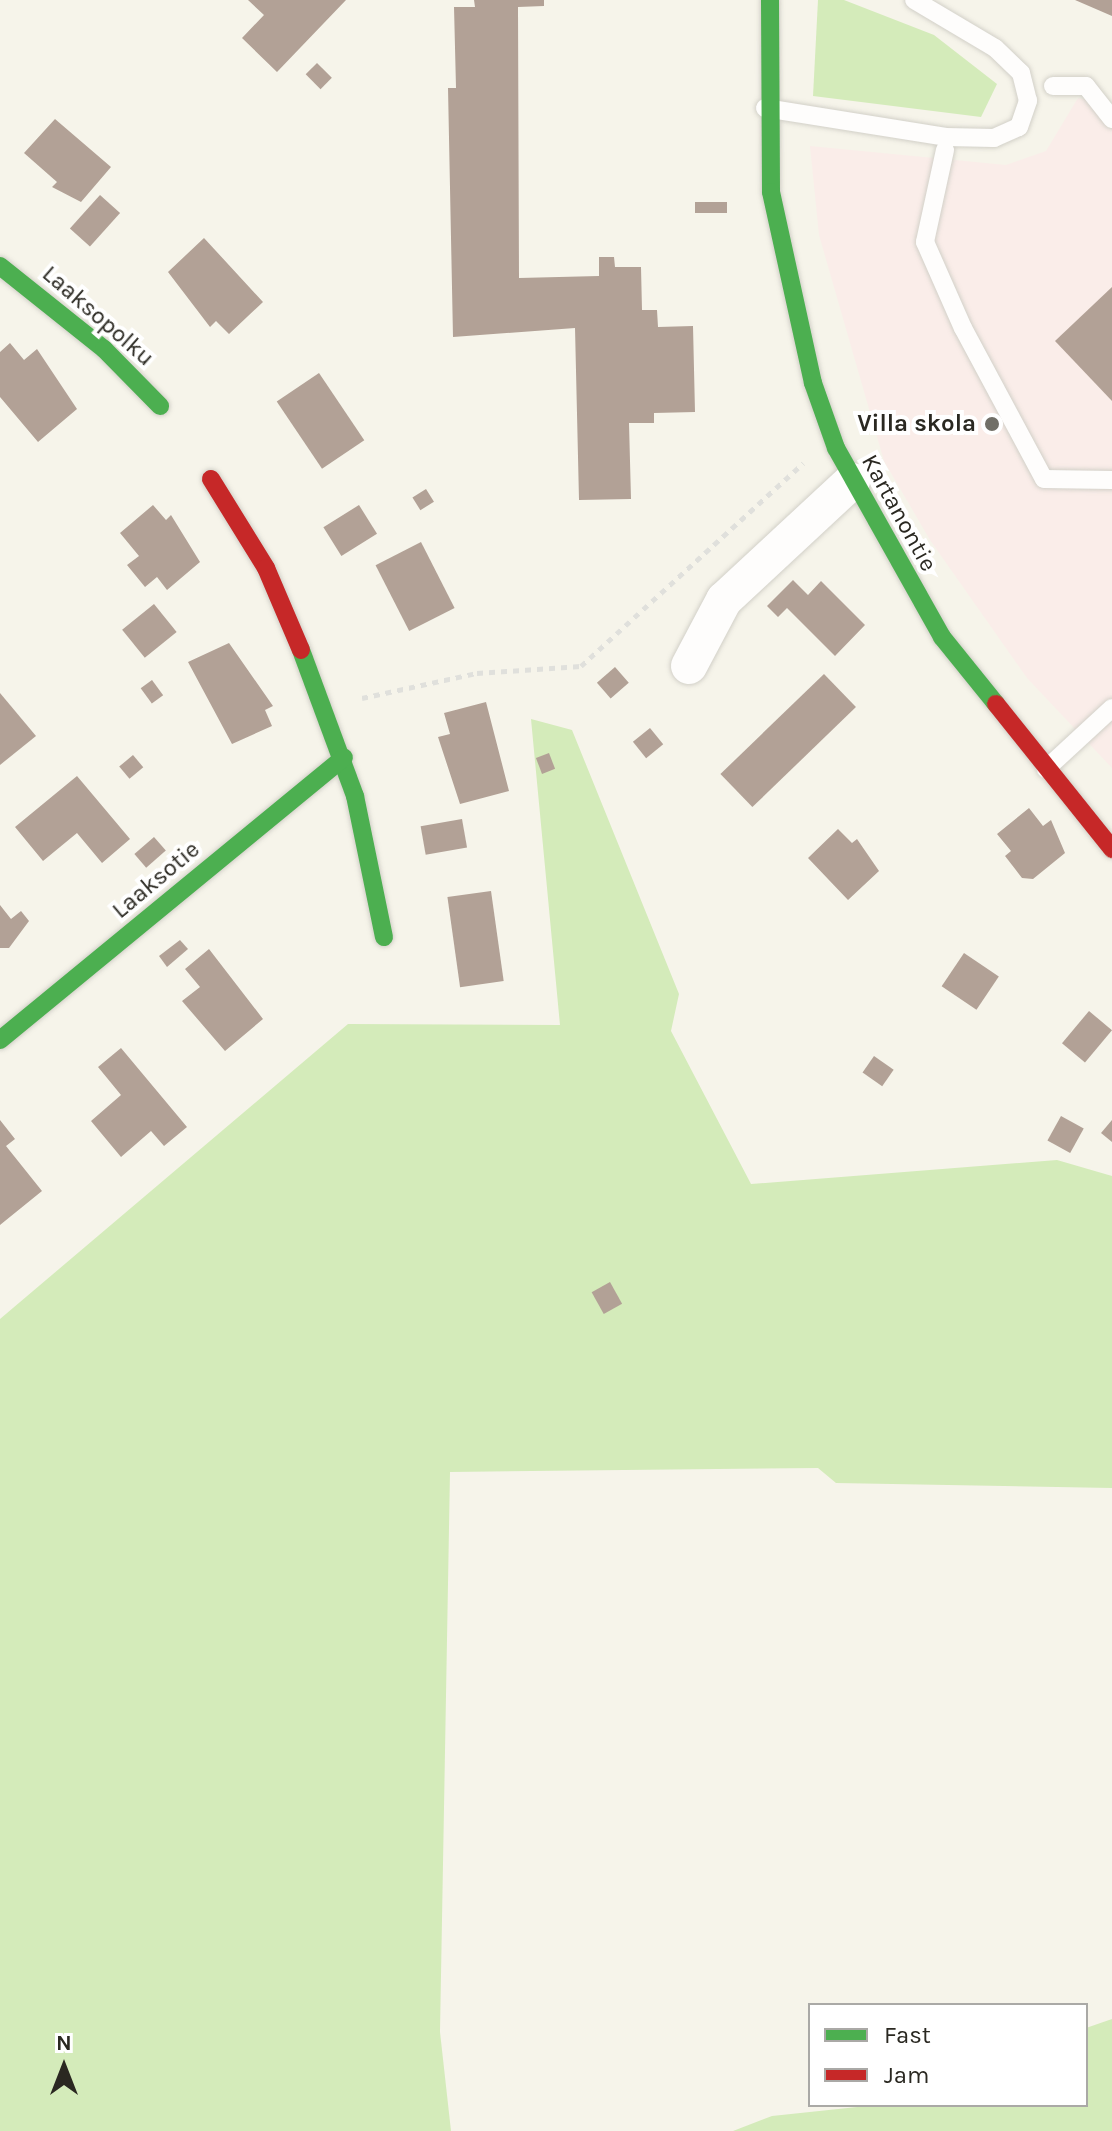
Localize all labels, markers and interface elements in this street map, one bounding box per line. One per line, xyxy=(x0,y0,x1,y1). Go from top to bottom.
street label: Laaksopolku xyxy=(36,260,160,372)
place label: Villa skola xyxy=(857,410,976,438)
marker: Villa skola xyxy=(983,415,1001,433)
street label: Kartanontie xyxy=(855,449,943,577)
street label: Laaksotie xyxy=(106,835,206,925)
legend xyxy=(808,2003,1088,2107)
text: Fast xyxy=(884,2021,931,2049)
north arrow xyxy=(24,2027,104,2107)
text: N xyxy=(56,2030,72,2056)
text: Jam xyxy=(884,2061,929,2089)

